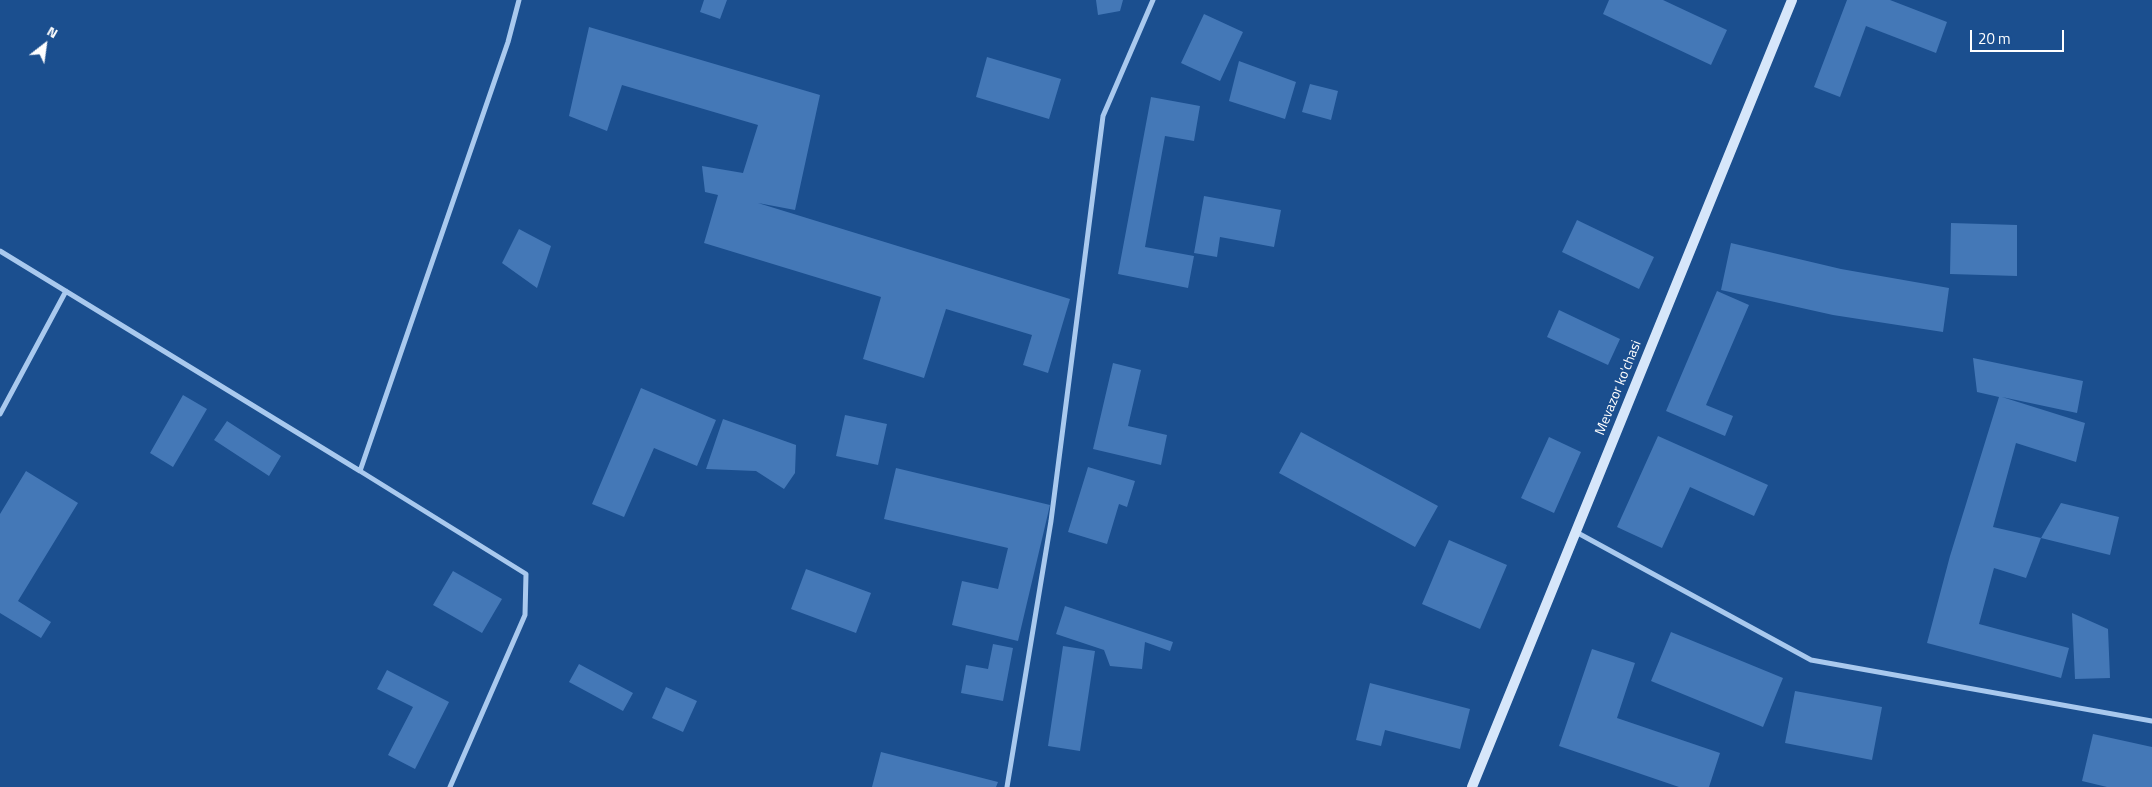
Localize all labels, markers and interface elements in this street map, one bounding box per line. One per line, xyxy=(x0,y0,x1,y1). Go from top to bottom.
north arrow xyxy=(20,20,70,70)
text: N xyxy=(43,20,62,43)
scale bar xyxy=(1972,20,2066,52)
text: 20 m xyxy=(1978,27,2011,50)
street label: Mevazor ko'chasi xyxy=(1592,338,1646,438)

